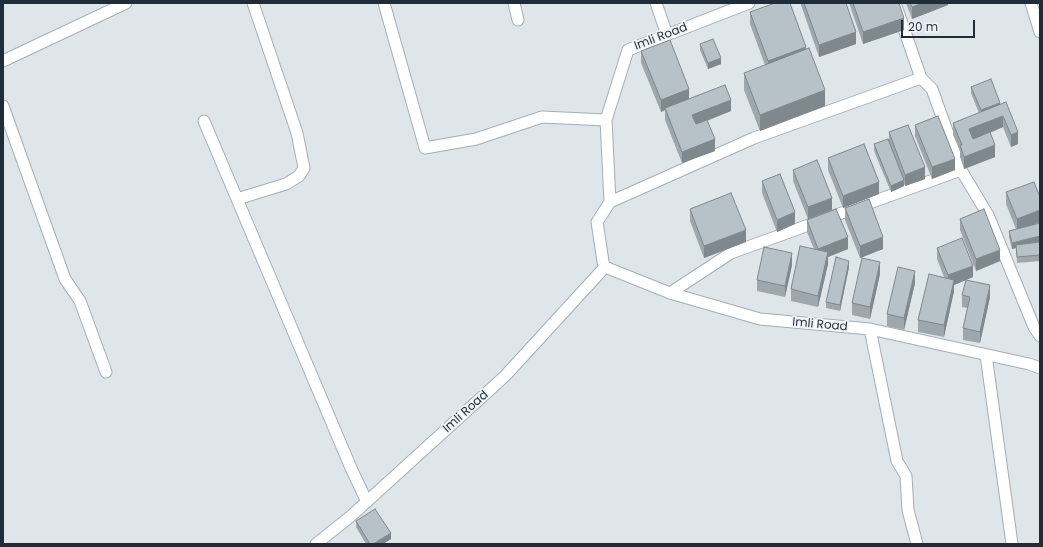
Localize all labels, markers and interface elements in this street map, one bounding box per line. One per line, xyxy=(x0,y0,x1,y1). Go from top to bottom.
scale bar xyxy=(903,12,977,38)
text: 20 m xyxy=(908,18,938,35)
street label: Imli Road xyxy=(632,20,690,54)
street label: Imli Road xyxy=(792,315,848,335)
street label: Imli Road xyxy=(441,388,491,436)

